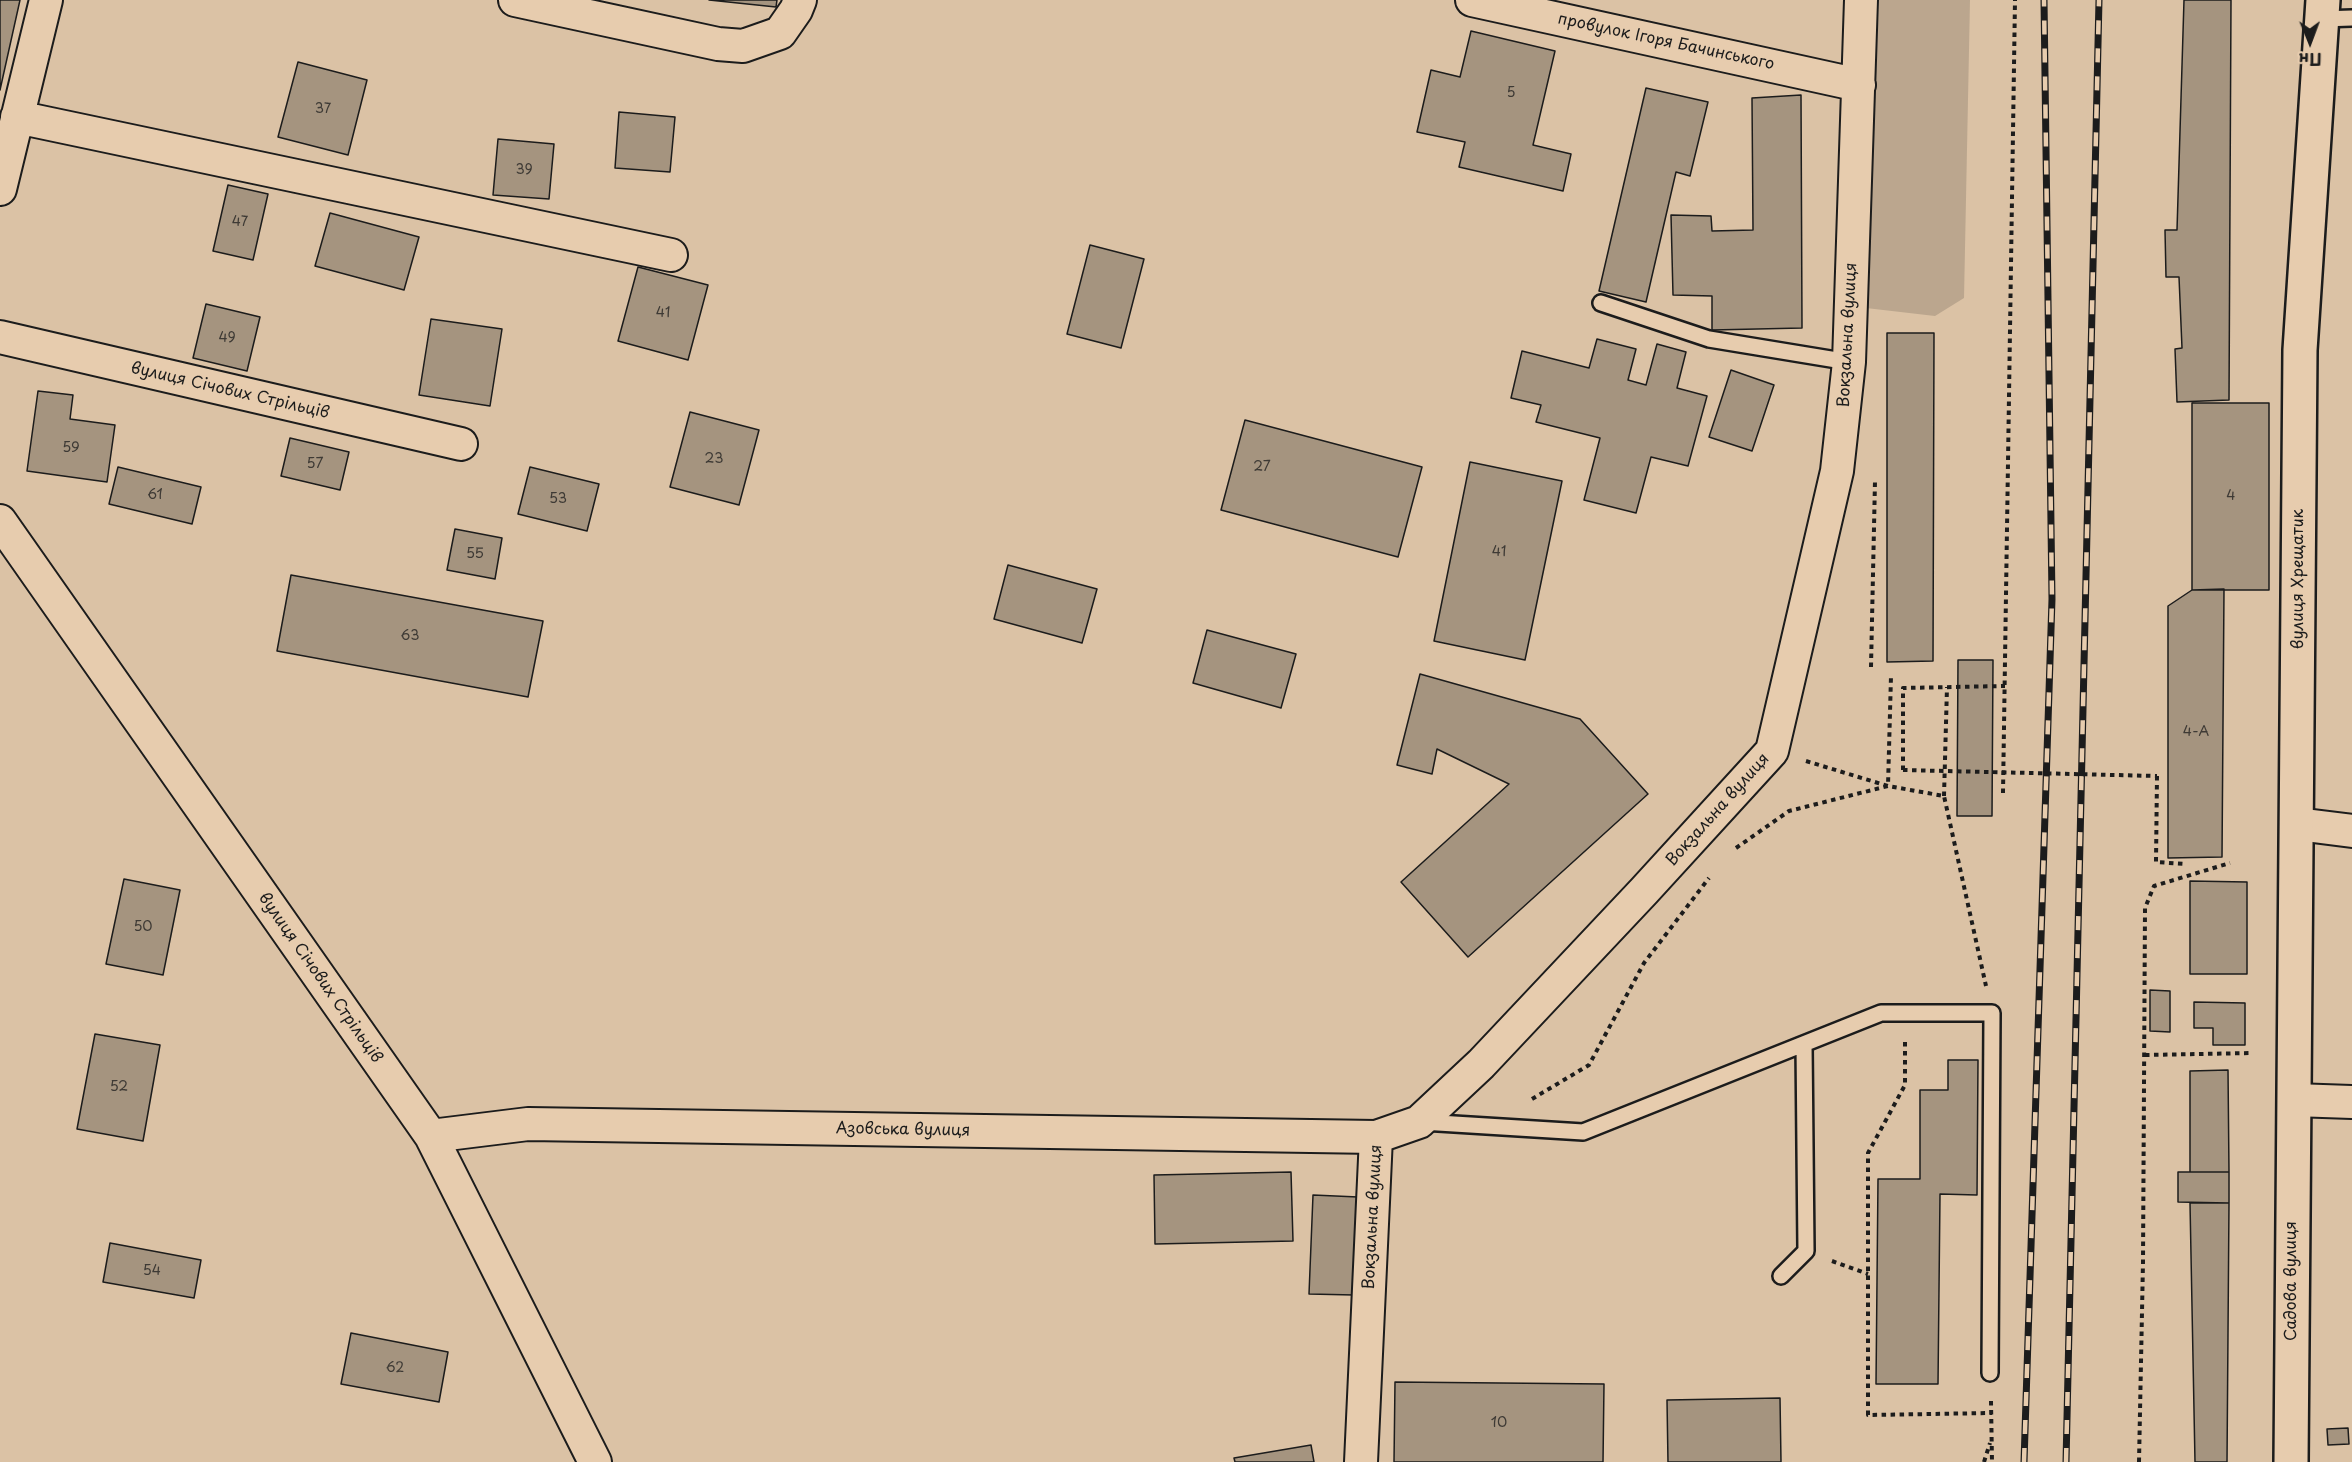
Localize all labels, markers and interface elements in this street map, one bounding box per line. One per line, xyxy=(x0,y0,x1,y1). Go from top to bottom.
street label: провулок Ігоря Бачинського xyxy=(1556,10,1776,74)
north arrow xyxy=(2280,12,2340,72)
text: Пн xyxy=(2299,48,2322,72)
house number: 5 xyxy=(1506,85,1516,101)
house number: 37 xyxy=(315,101,331,117)
house number: 39 xyxy=(515,162,533,178)
house number: 47 xyxy=(232,214,248,230)
street label: Вокзальна вулиця xyxy=(1835,262,1861,408)
house number: 41 xyxy=(656,305,670,321)
house number: 49 xyxy=(218,330,236,346)
street label: вулиця Січових Стрільців xyxy=(129,359,331,423)
house number: 59 xyxy=(62,440,80,456)
house number: 23 xyxy=(705,451,723,467)
house number: 57 xyxy=(307,456,323,472)
house number: 27 xyxy=(1253,459,1271,475)
house number: 61 xyxy=(147,487,163,503)
house number: 4 xyxy=(2226,488,2236,504)
house number: 53 xyxy=(549,491,567,507)
street label: вулиця Хрещатик xyxy=(2289,509,2309,649)
house number: 41 xyxy=(1492,544,1506,560)
house number: 55 xyxy=(466,546,484,562)
house number: 63 xyxy=(401,628,419,644)
house number: 4-А xyxy=(2183,724,2209,740)
street label: Вокзальна вулиця xyxy=(1662,750,1774,870)
street label: вулиця Січових Стрільців xyxy=(254,889,386,1067)
house number: 50 xyxy=(133,919,153,935)
house number: 52 xyxy=(110,1079,128,1095)
street label: Азовська вулиця xyxy=(836,1119,970,1141)
street label: Вокзальна вулиця xyxy=(1360,1144,1386,1290)
street label: Садова вулиця xyxy=(2282,1221,2302,1341)
house number: 54 xyxy=(143,1263,161,1279)
house number: 62 xyxy=(386,1360,404,1376)
house number: 10 xyxy=(1491,1415,1507,1431)

